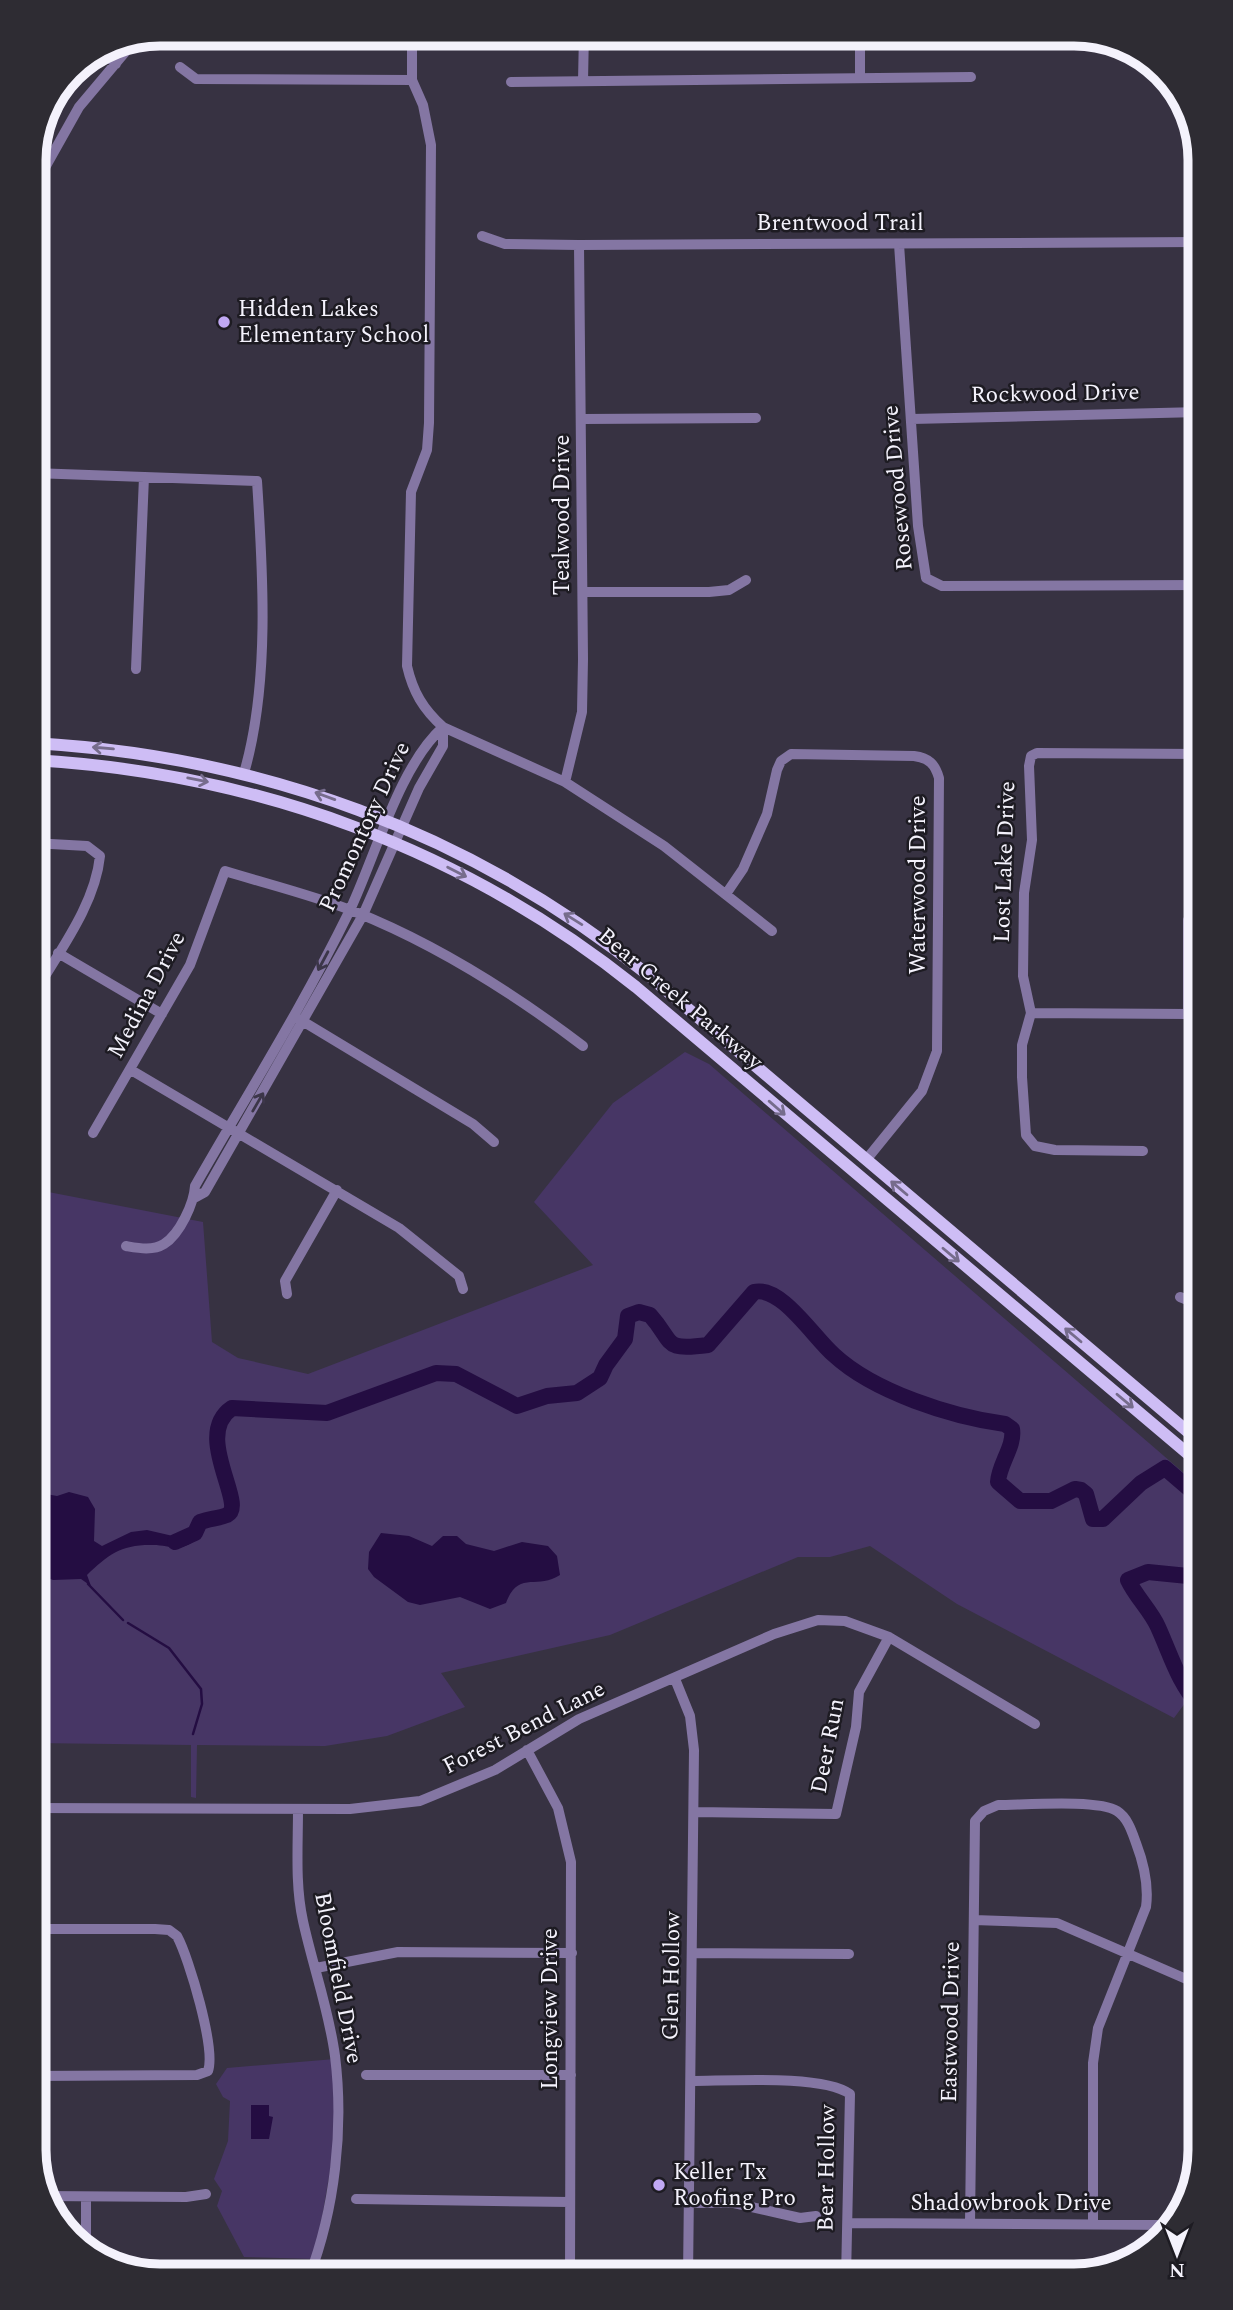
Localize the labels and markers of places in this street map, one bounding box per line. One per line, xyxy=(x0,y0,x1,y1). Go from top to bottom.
place label: Hidden Lakes Elementary School xyxy=(238,292,429,353)
marker: Hidden Lakes Elementary School xyxy=(216,314,232,330)
place label: Keller Tx Roofing Pro xyxy=(673,2155,796,2216)
marker: Keller Tx Roofing Pro xyxy=(651,2177,667,2193)

